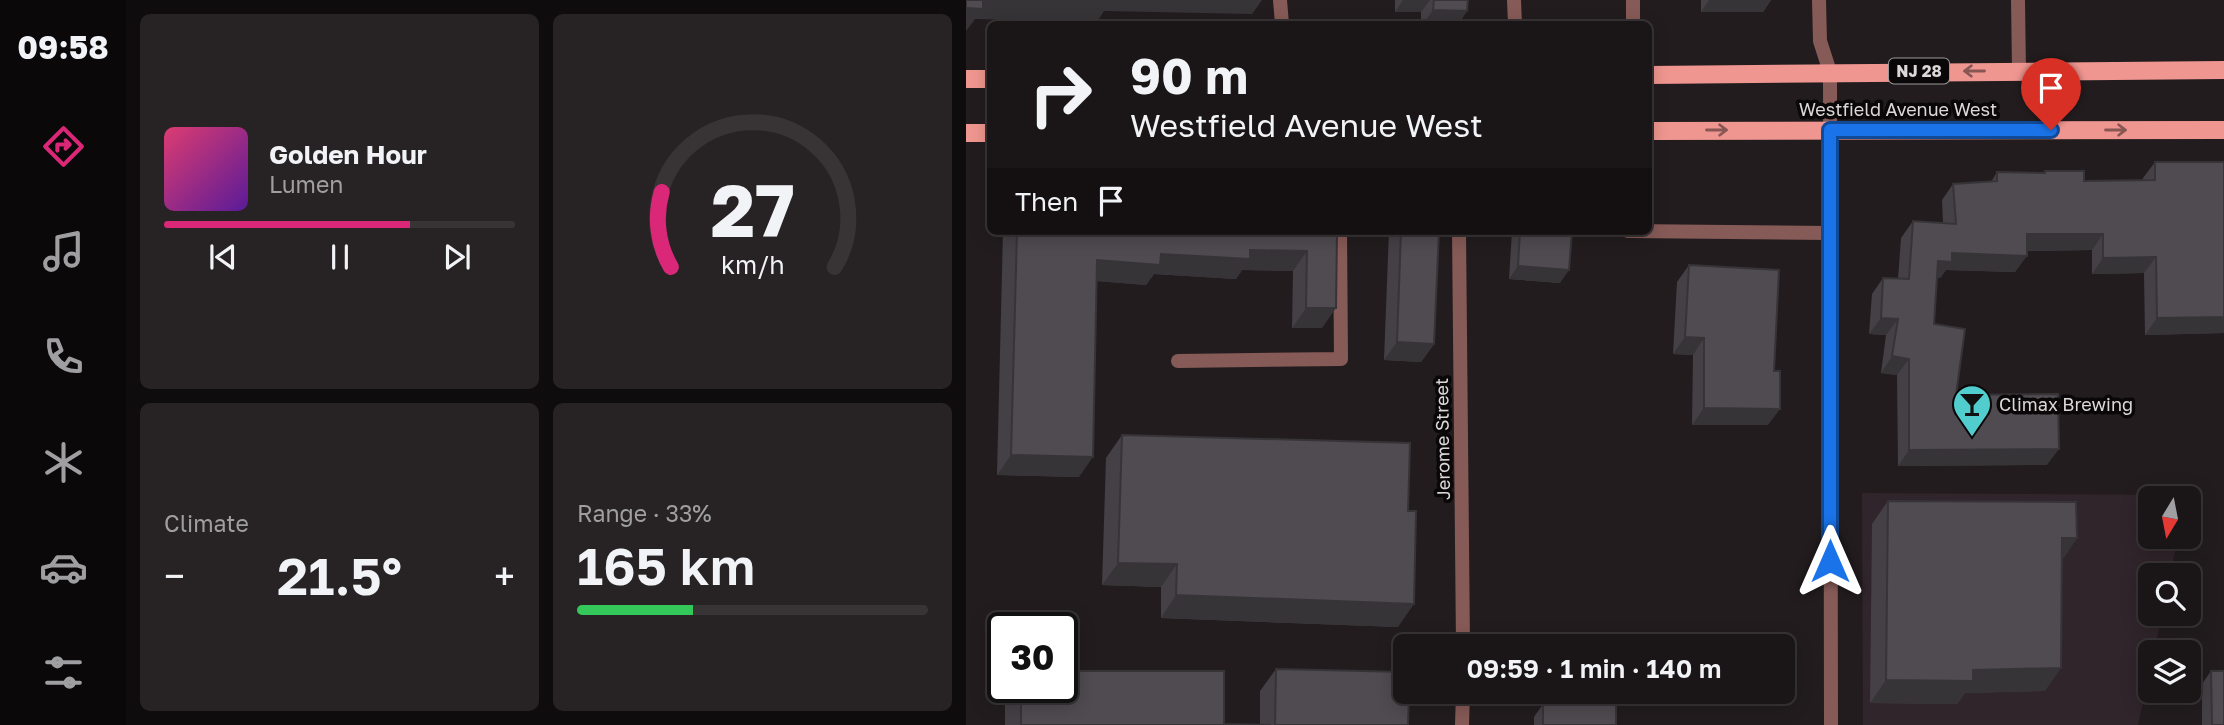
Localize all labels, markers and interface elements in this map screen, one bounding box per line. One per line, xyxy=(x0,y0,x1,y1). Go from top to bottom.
text: 09:58 xyxy=(17,28,109,66)
text: 90 m xyxy=(1130,46,1248,105)
icon: right xyxy=(1015,49,1106,140)
road number: NJ 28 xyxy=(1889,58,1949,83)
pin xyxy=(2021,58,2081,130)
one-way arrow xyxy=(1962,64,1985,78)
icon: arrive xyxy=(2032,69,2070,107)
street label: Westfield Avenue West xyxy=(1799,98,1997,120)
text: Westfield Avenue West xyxy=(1130,106,1483,144)
icon: directions xyxy=(39,122,88,171)
one-way arrow xyxy=(1705,123,1728,137)
one-way arrow xyxy=(2104,123,2127,137)
text: Golden Hour xyxy=(269,139,427,170)
text: 27 xyxy=(710,167,795,254)
text: Lumen xyxy=(269,170,343,198)
icon: arrive xyxy=(1092,182,1130,220)
text: Then xyxy=(1015,186,1078,217)
icon: music xyxy=(39,227,88,276)
icon: previous xyxy=(204,238,242,276)
icon: pause xyxy=(321,238,359,276)
icon: next xyxy=(438,238,476,276)
text: km/h xyxy=(721,249,784,280)
icon: phone xyxy=(39,332,88,381)
street label: Jerome Street xyxy=(1430,378,1454,500)
bar icon: Climax Brewing xyxy=(1951,383,1993,438)
place label: Climax Brewing xyxy=(1999,393,2133,415)
icon: climate xyxy=(39,438,88,487)
north arrow xyxy=(2138,486,2202,550)
map controls xyxy=(2138,486,2201,703)
text: Range · 33% xyxy=(577,499,712,527)
text: Climate xyxy=(164,509,249,537)
position arrow xyxy=(1793,524,1867,598)
text: 165 km xyxy=(577,534,755,596)
icon: car xyxy=(39,543,88,592)
text: 21.5° xyxy=(277,544,402,606)
text: − xyxy=(164,553,185,598)
text: + xyxy=(494,553,515,598)
button: search xyxy=(2138,563,2201,626)
speed limit sign: 30 xyxy=(987,612,1078,703)
button: layers xyxy=(2138,640,2201,703)
icon: filters xyxy=(39,648,88,697)
text: 09:59 · 1 min · 140 m xyxy=(1466,653,1722,684)

